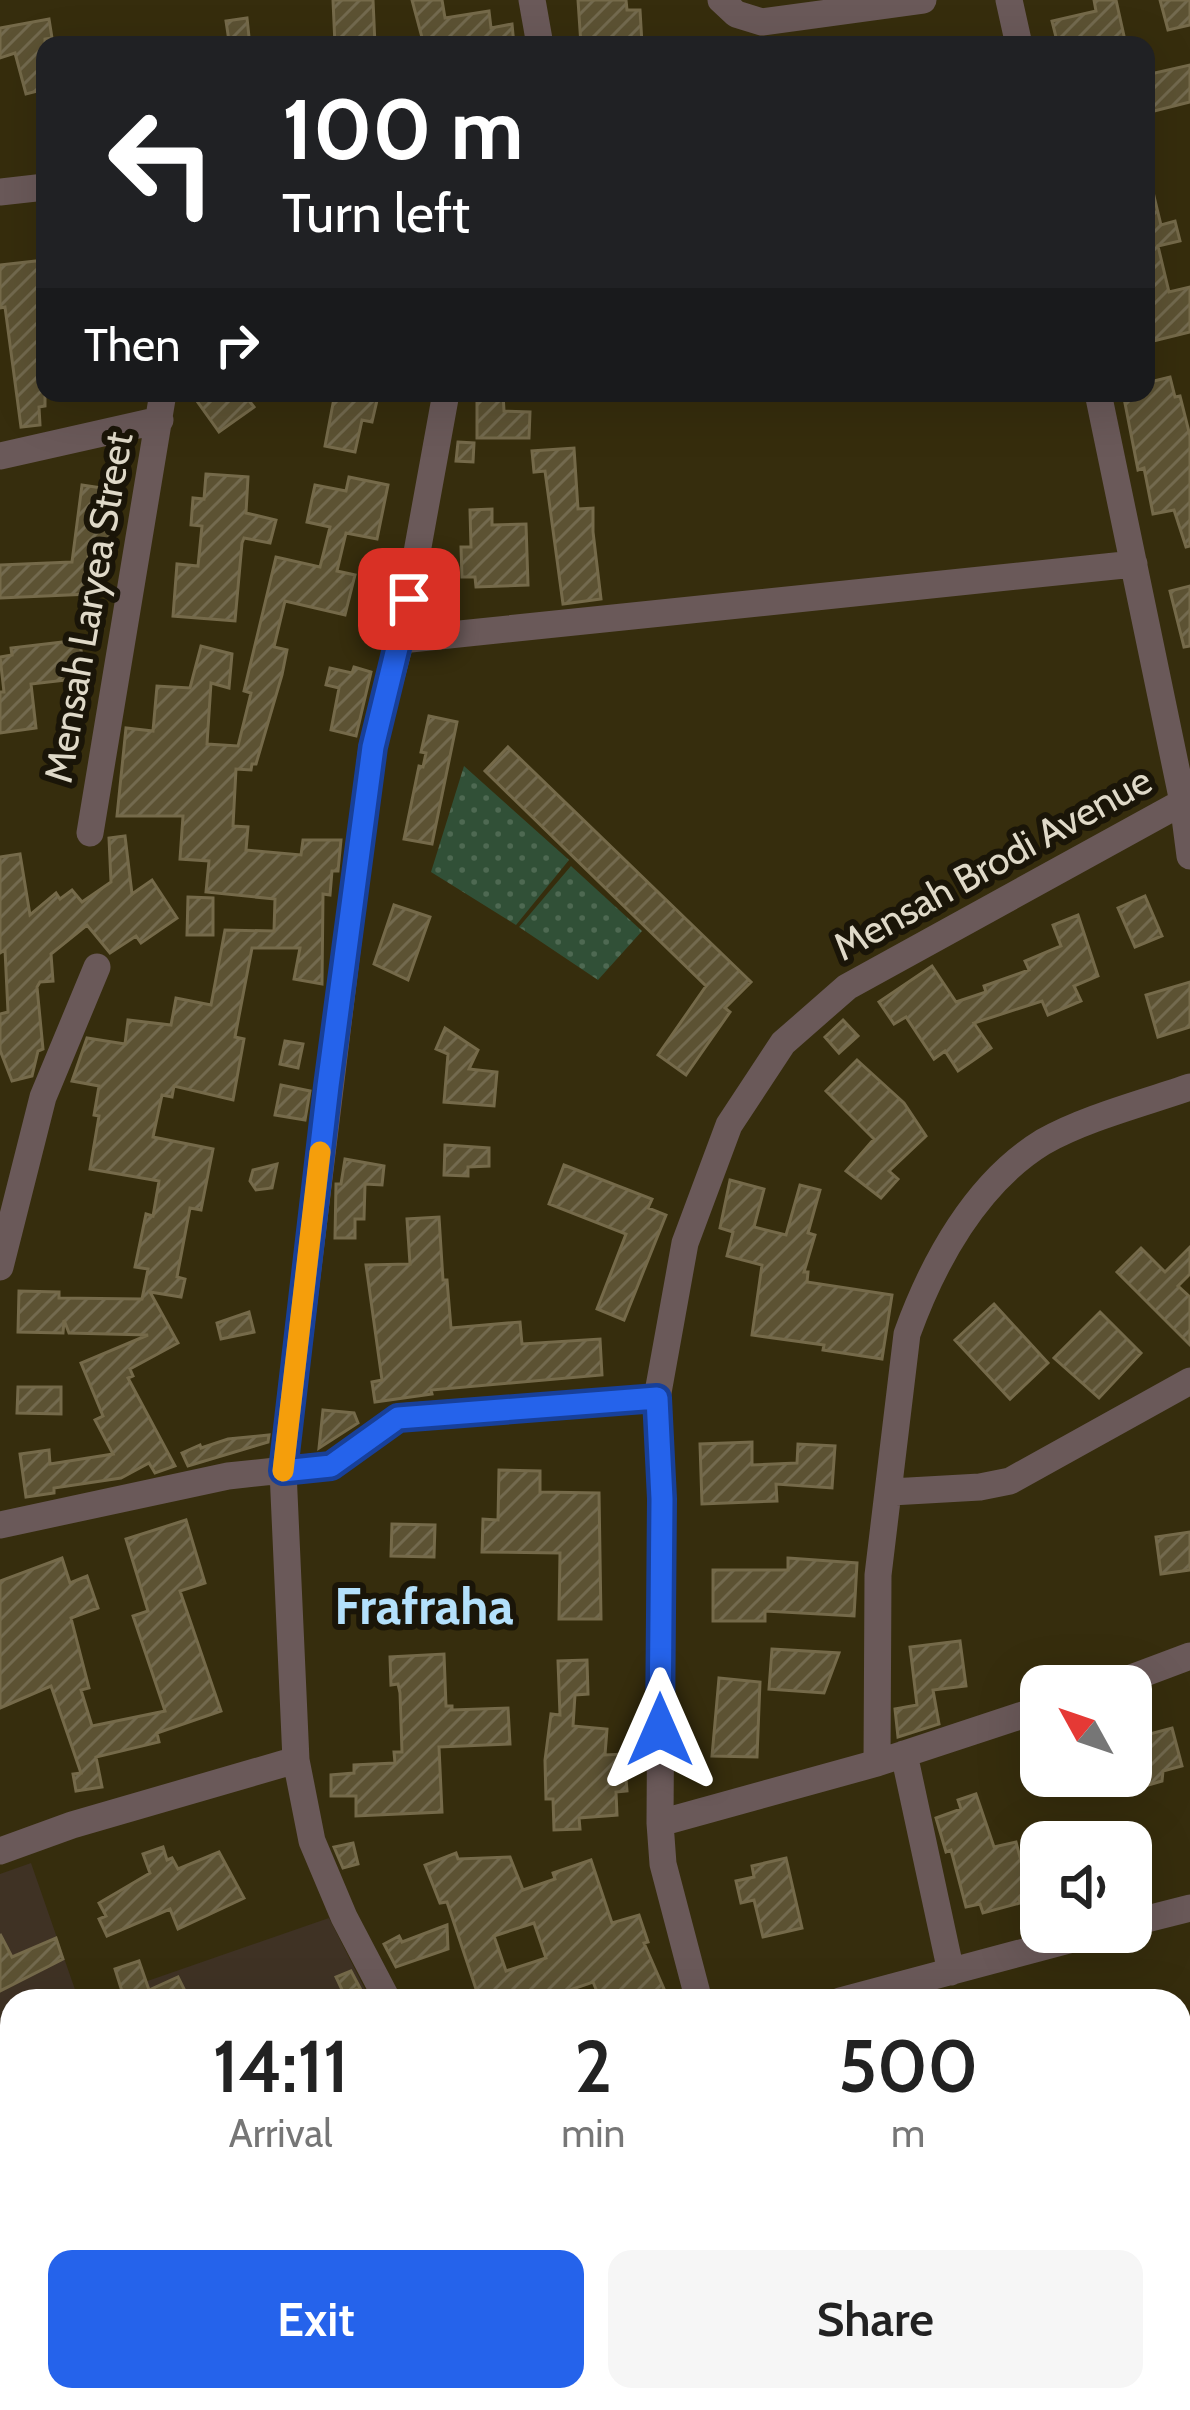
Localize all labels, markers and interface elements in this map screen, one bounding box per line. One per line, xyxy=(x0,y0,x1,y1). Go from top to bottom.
text: 100 m xyxy=(282,78,524,180)
icon: left xyxy=(84,84,240,240)
text: Turn left xyxy=(282,180,470,246)
icon: right xyxy=(204,312,270,378)
text: Then xyxy=(84,318,180,372)
street label: Mensah Laryea Street xyxy=(34,428,142,786)
pin xyxy=(358,548,460,650)
icon: arrive xyxy=(376,566,442,632)
street label: Mensah Brodi Avenue xyxy=(824,756,1160,970)
district label: Frafraha xyxy=(334,1575,514,1637)
north arrow xyxy=(1020,1665,1152,1797)
map controls xyxy=(1020,1665,1152,1953)
position arrow xyxy=(597,1667,723,1793)
button: sound xyxy=(1020,1821,1152,1953)
text: 14:11 xyxy=(213,2023,348,2110)
text: 2 xyxy=(574,2023,612,2110)
text: 500 xyxy=(838,2023,978,2110)
text: Arrival xyxy=(229,2109,332,2157)
text: min xyxy=(561,2109,625,2157)
text: m xyxy=(891,2109,925,2157)
button: Exit xyxy=(48,2250,584,2388)
button: Share xyxy=(608,2250,1143,2388)

